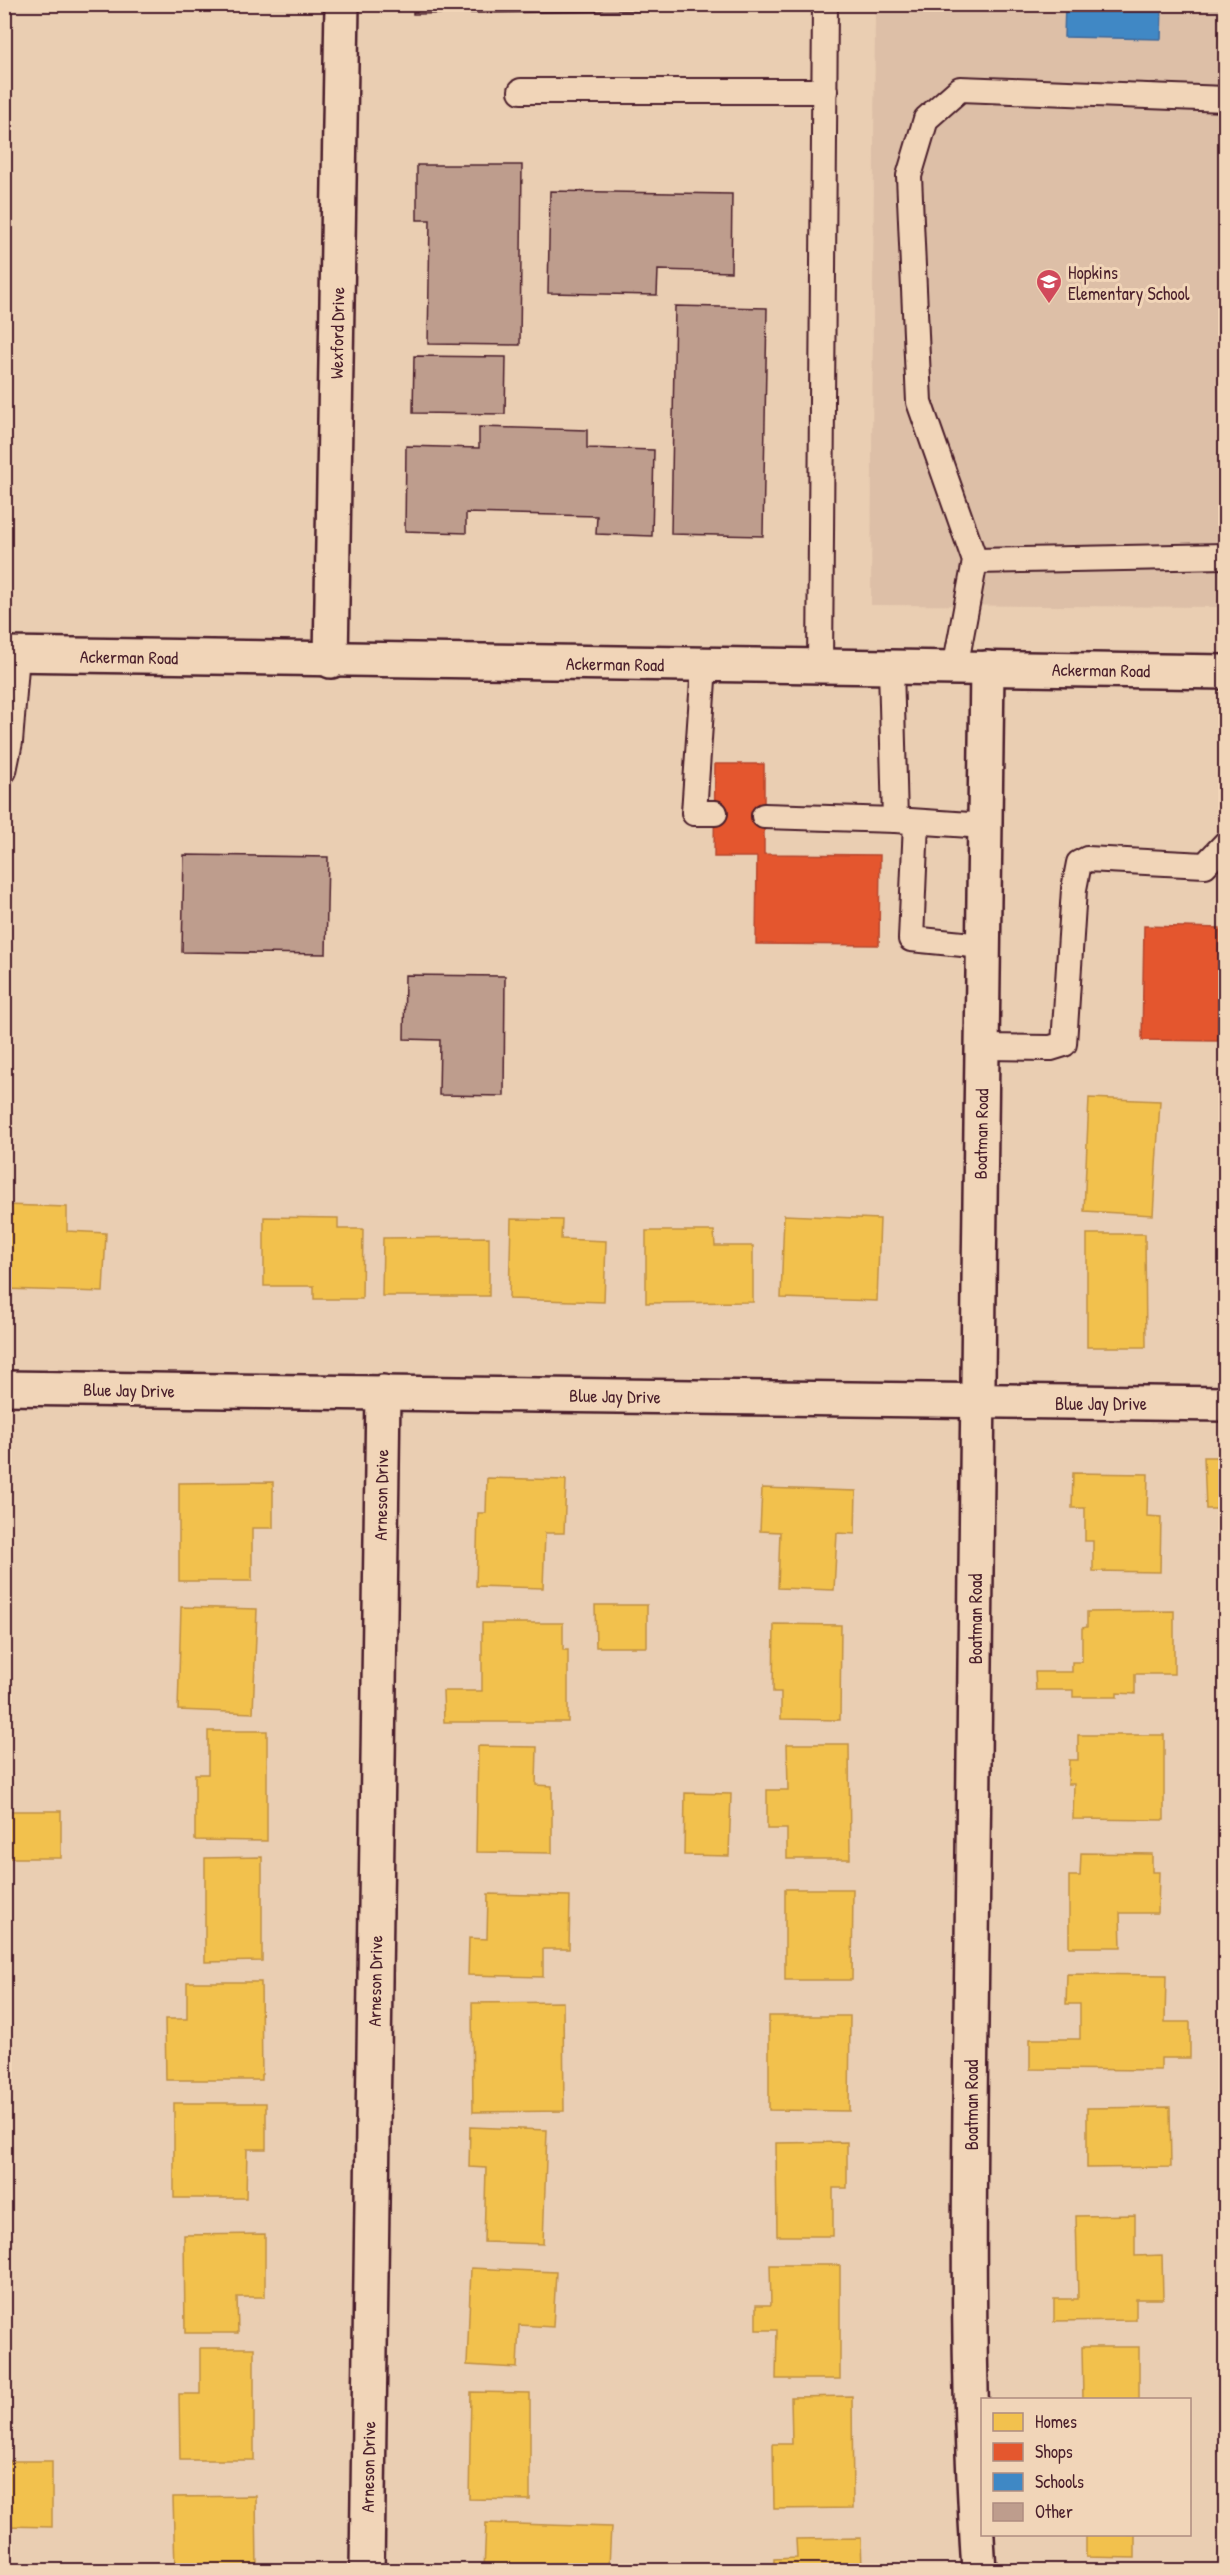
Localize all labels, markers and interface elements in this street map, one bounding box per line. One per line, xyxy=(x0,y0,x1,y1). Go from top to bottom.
place label: Hopkins Elementary School xyxy=(1068,260,1190,306)
school or university icon: Hopkins Elementary School xyxy=(1034,267,1064,305)
street label: Wexford Drive xyxy=(324,287,350,379)
street label: Ackerman Road xyxy=(80,644,178,670)
street label: Ackerman Road xyxy=(566,651,664,677)
street label: Ackerman Road xyxy=(1052,657,1150,683)
street label: Boatman Road xyxy=(968,1088,994,1180)
street label: Blue Jay Drive xyxy=(83,1377,175,1403)
street label: Blue Jay Drive xyxy=(569,1383,661,1409)
street label: Blue Jay Drive xyxy=(1055,1391,1147,1416)
street label: Arneson Drive xyxy=(368,1449,394,1541)
street label: Boatman Road xyxy=(963,1574,988,1664)
street label: Arneson Drive xyxy=(362,1935,388,2027)
street label: Boatman Road xyxy=(959,2060,984,2150)
legend xyxy=(981,2398,1191,2536)
text: Homes xyxy=(1035,2409,1077,2434)
street label: Arneson Drive xyxy=(355,2421,381,2513)
text: Shops xyxy=(1035,2439,1073,2464)
text: Schools xyxy=(1035,2469,1084,2494)
text: Other xyxy=(1035,2499,1073,2524)

